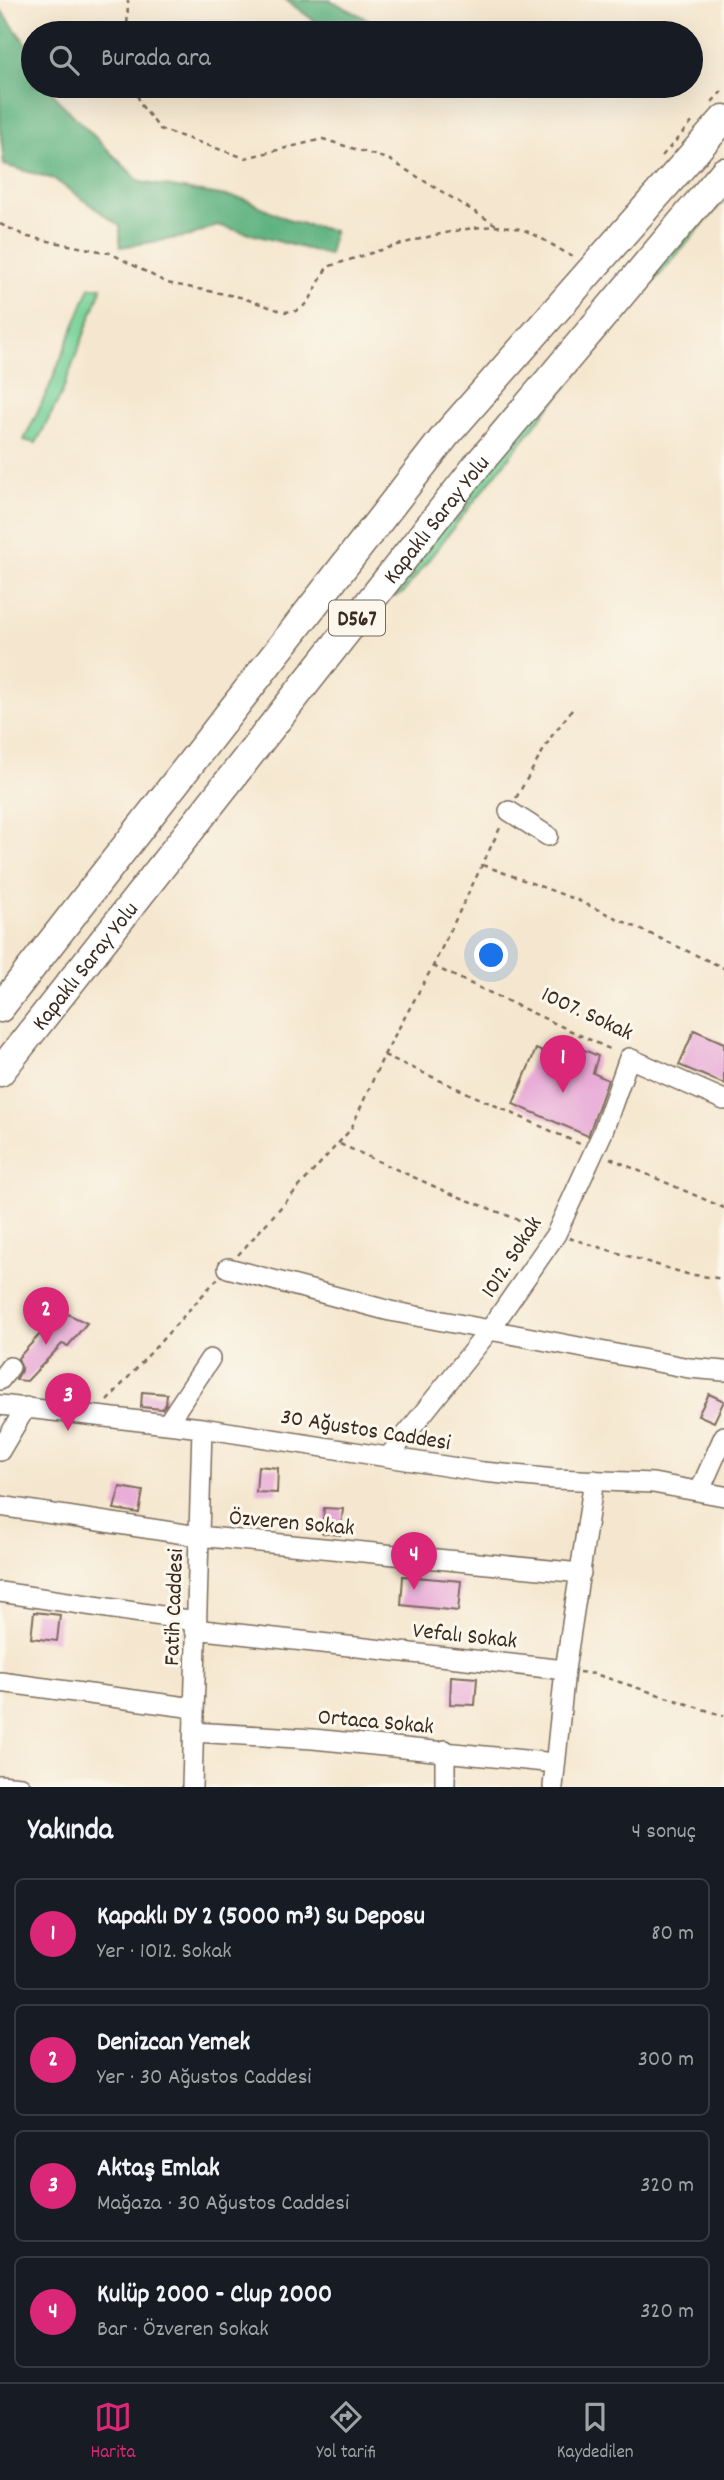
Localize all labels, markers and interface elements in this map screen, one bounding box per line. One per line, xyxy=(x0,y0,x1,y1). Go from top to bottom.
search box xyxy=(21,21,703,98)
icon: search xyxy=(45,41,83,79)
text: Burada ara xyxy=(101,41,211,78)
street label: Kapaklı Saray Yolu xyxy=(377,449,499,592)
road number: D567 xyxy=(329,600,385,636)
street label: Kapaklı Saray Yolu xyxy=(26,896,148,1039)
your location xyxy=(474,938,508,972)
street label: 1007. Sokak xyxy=(535,980,638,1051)
pin: 1 xyxy=(540,1035,586,1093)
street label: 1012. Sokak xyxy=(474,1210,552,1305)
pin: 2 xyxy=(23,1287,69,1345)
pin: 3 xyxy=(45,1373,91,1431)
street label: 30 Ağustos Caddesi xyxy=(278,1402,453,1461)
street label: Özveren Sokak xyxy=(228,1503,356,1546)
pin: 4 xyxy=(391,1532,437,1590)
street label: Fatih Caddesi xyxy=(157,1548,194,1666)
street label: Vefalı Sokak xyxy=(411,1616,519,1659)
street label: Ortaca Sokak xyxy=(316,1702,435,1745)
text: Yakında xyxy=(28,1811,113,1854)
text: 4 sonuç xyxy=(631,1816,696,1849)
text: Kapaklı DY 2 (5000 m³) Su Deposu xyxy=(97,1899,425,1936)
text: 1 xyxy=(50,1918,56,1951)
text: 80 m xyxy=(651,1918,694,1951)
text: Yer · 1012. Sokak xyxy=(97,1936,232,1969)
text: Denizcan Yemek xyxy=(97,2025,250,2062)
text: 2 xyxy=(48,2044,58,2077)
text: 300 m xyxy=(638,2044,694,2077)
text: Yer · 30 Ağustos Caddesi xyxy=(97,2062,312,2095)
text: Aktaş Emlak xyxy=(97,2151,220,2188)
text: 3 xyxy=(48,2170,58,2203)
text: 320 m xyxy=(640,2170,694,2203)
text: Mağaza · 30 Ağustos Caddesi xyxy=(97,2188,349,2221)
text: Kulüp 2000 - Clup 2000 xyxy=(97,2277,332,2314)
text: 4 xyxy=(48,2296,58,2329)
text: 320 m xyxy=(640,2296,694,2329)
text: Bar · Özveren Sokak xyxy=(97,2314,269,2347)
tab: Harita xyxy=(90,2398,136,2467)
tab: Yol tarifi xyxy=(316,2398,376,2467)
tab: Kaydedilen xyxy=(557,2398,634,2467)

